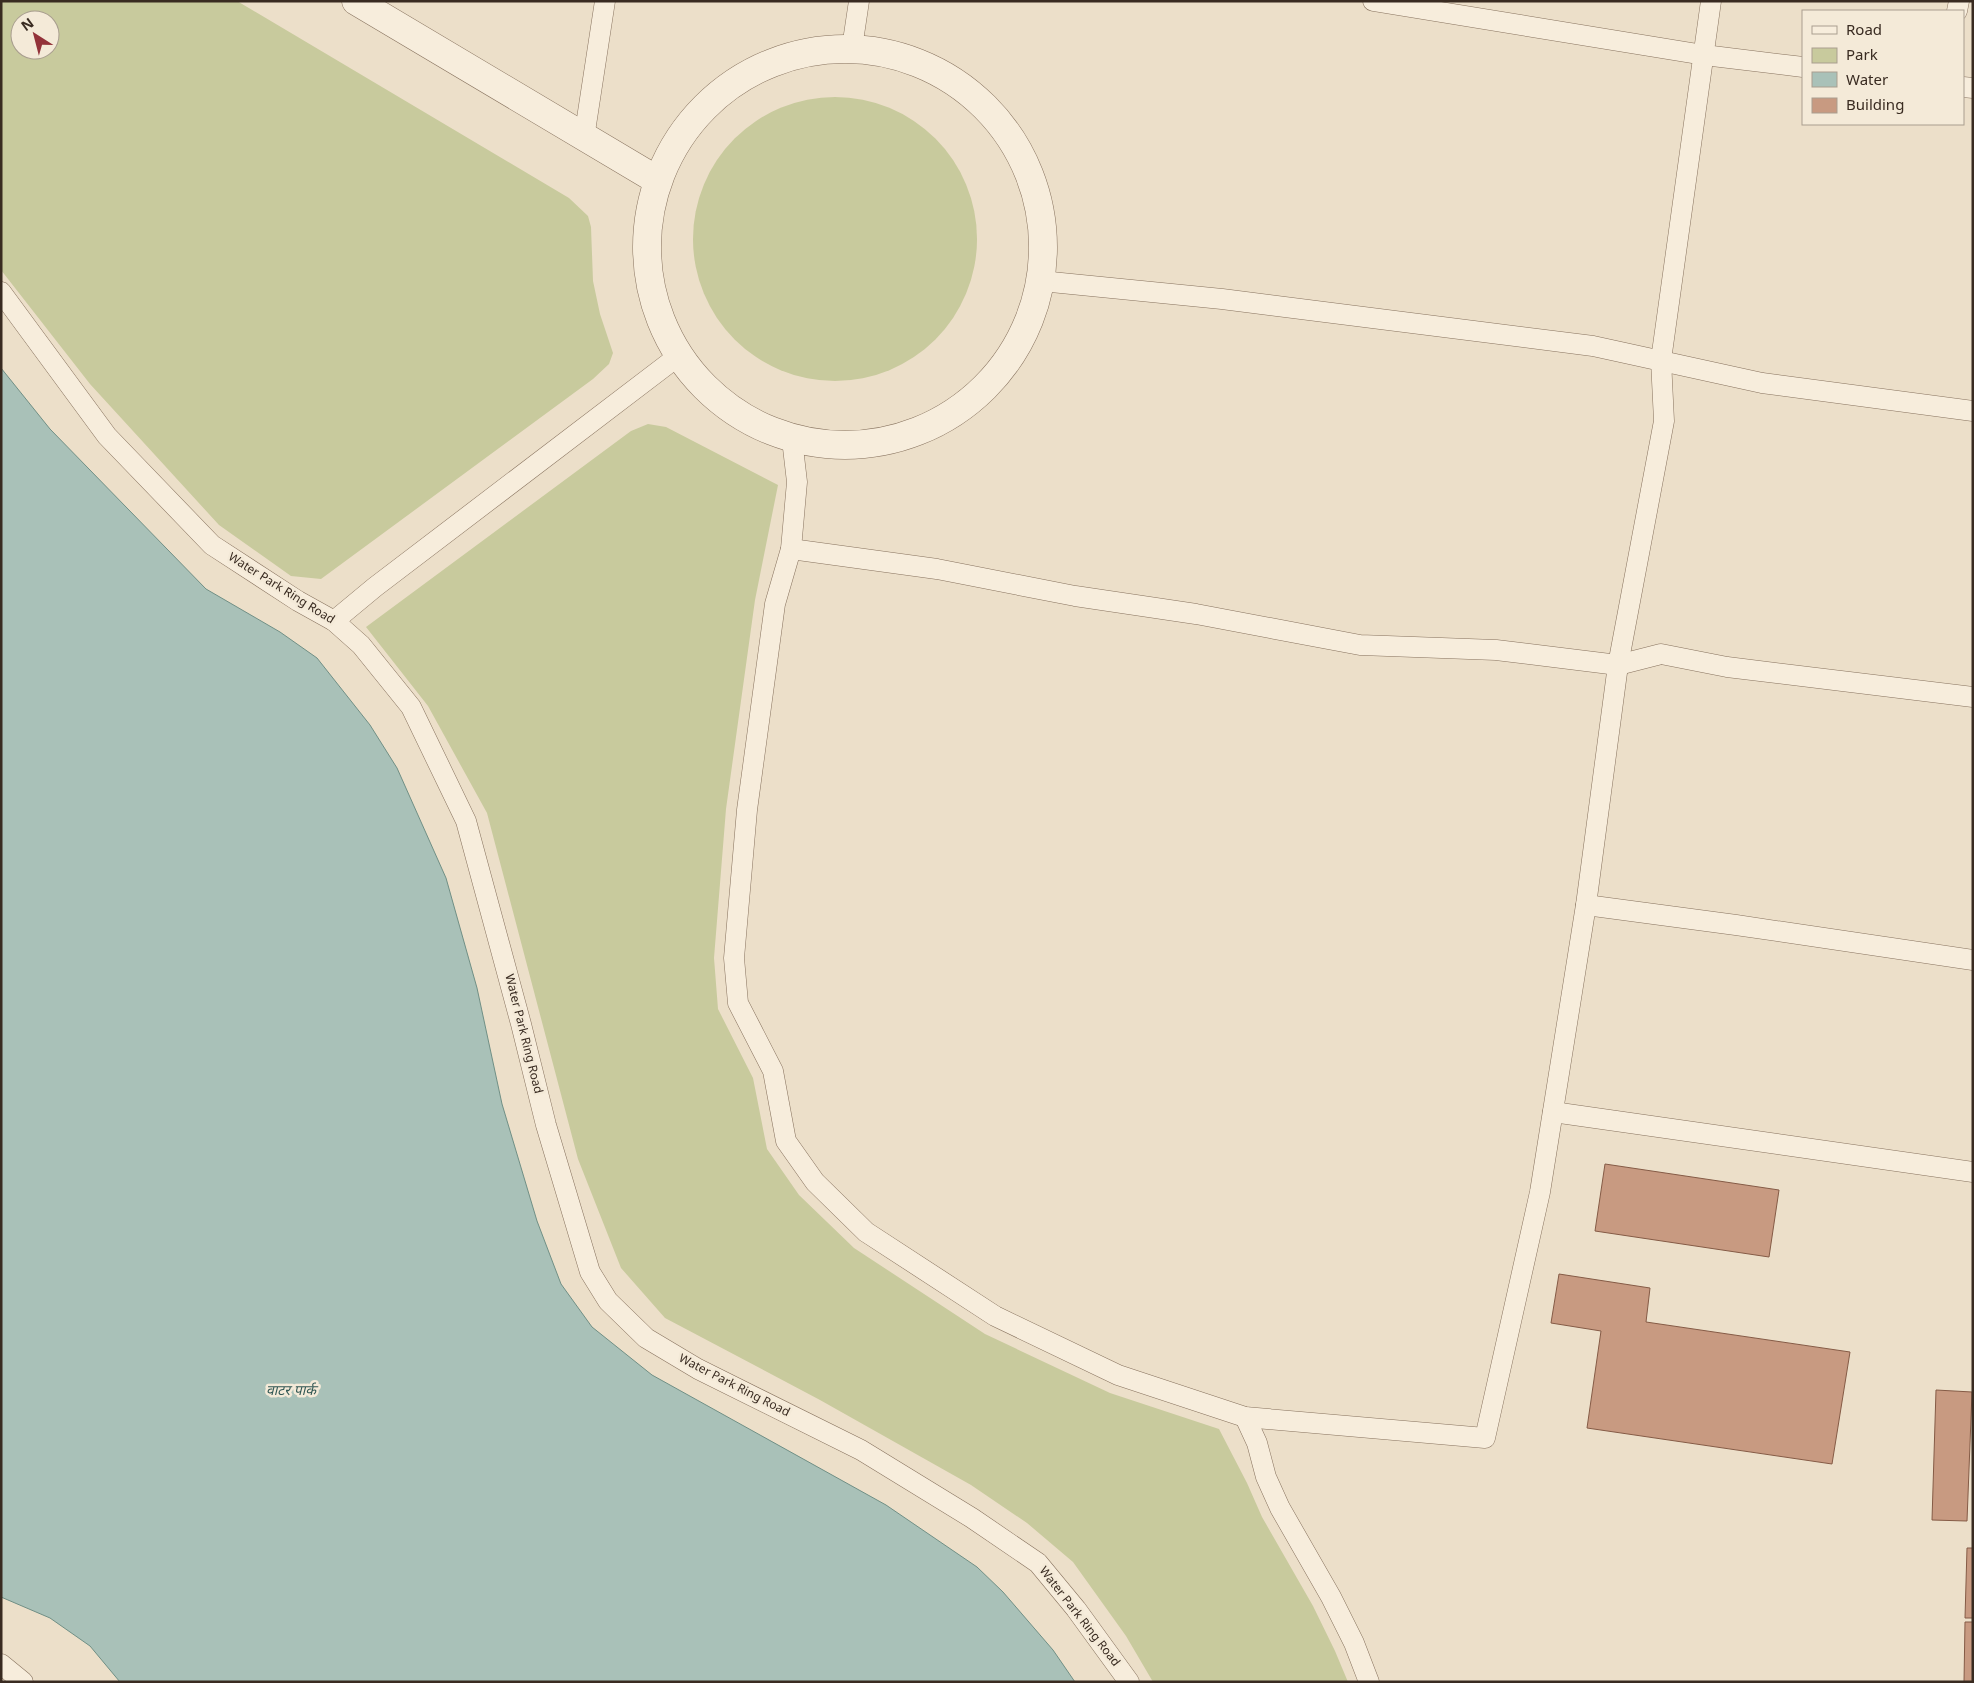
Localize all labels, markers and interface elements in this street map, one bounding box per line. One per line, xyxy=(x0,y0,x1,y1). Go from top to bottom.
north arrow xyxy=(10,10,60,60)
legend xyxy=(1802,10,1964,125)
text: N xyxy=(18,15,38,37)
text: Road xyxy=(1846,22,1882,41)
text: Park xyxy=(1846,47,1878,66)
text: Water xyxy=(1846,72,1888,91)
text: Building xyxy=(1846,97,1904,116)
street label: Water Park Ring Road xyxy=(225,550,337,628)
street label: Water Park Ring Road xyxy=(500,973,546,1095)
street label: Water Park Ring Road xyxy=(676,1351,792,1421)
water label: वाटर पार्क xyxy=(266,1382,319,1401)
street label: Water Park Ring Road xyxy=(1035,1564,1123,1670)

